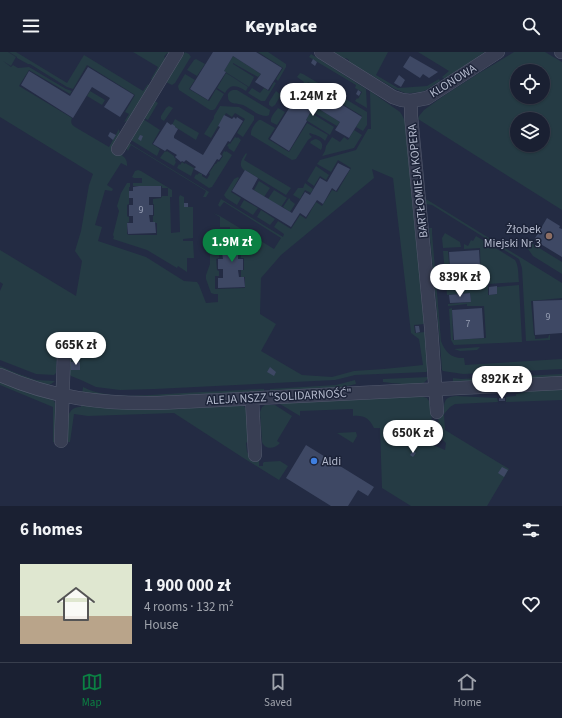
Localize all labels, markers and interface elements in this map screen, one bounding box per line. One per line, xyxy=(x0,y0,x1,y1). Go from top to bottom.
text: Keyplace xyxy=(245,14,317,39)
icon: menu xyxy=(20,15,42,37)
icon: search xyxy=(520,15,542,37)
street label: KLONOWA xyxy=(426,60,480,102)
map controls xyxy=(510,64,550,152)
button: locate xyxy=(510,64,550,104)
pin: 1.24M zł xyxy=(272,83,354,117)
text: 1.24M zł xyxy=(289,87,337,105)
button: layers xyxy=(510,112,550,152)
street label: BARTŁOMIEJA KOPERA xyxy=(404,123,432,239)
house number: 9 xyxy=(139,203,144,217)
place label: Żłobek Miejski Nr 3 xyxy=(484,221,541,252)
pin: 1.9M zł xyxy=(195,229,269,263)
marker: Żłobek Miejski Nr 3 xyxy=(544,231,554,241)
text: 1.9M zł xyxy=(212,233,252,251)
pin: 839K zł xyxy=(423,264,497,298)
text: 839K zł xyxy=(439,268,481,286)
house number: 9 xyxy=(546,310,551,324)
house number: 7 xyxy=(466,317,471,331)
pin: 665K zł xyxy=(39,332,113,366)
text: 665K zł xyxy=(55,336,97,354)
pin: 892K zł xyxy=(465,366,539,400)
text: 892K zł xyxy=(481,370,523,388)
street label: ALEJA NSZZ "SOLIDARNOŚĆ" xyxy=(206,385,352,409)
pin: 650K zł xyxy=(376,420,450,454)
text: 650K zł xyxy=(392,424,434,442)
place label: Aldi xyxy=(322,453,341,470)
marker: Aldi xyxy=(309,456,319,466)
text: 6 homes xyxy=(20,518,82,542)
icon: filters xyxy=(520,519,542,541)
text: 1 900 000 zł xyxy=(144,574,231,598)
icon: home xyxy=(52,580,100,628)
icon: heart xyxy=(520,593,542,615)
text: 4 rooms · 132 m² xyxy=(144,598,234,616)
text: House xyxy=(144,616,179,634)
tab: Map xyxy=(81,671,103,710)
tab: Saved xyxy=(264,671,292,710)
tab: Home xyxy=(454,671,481,710)

